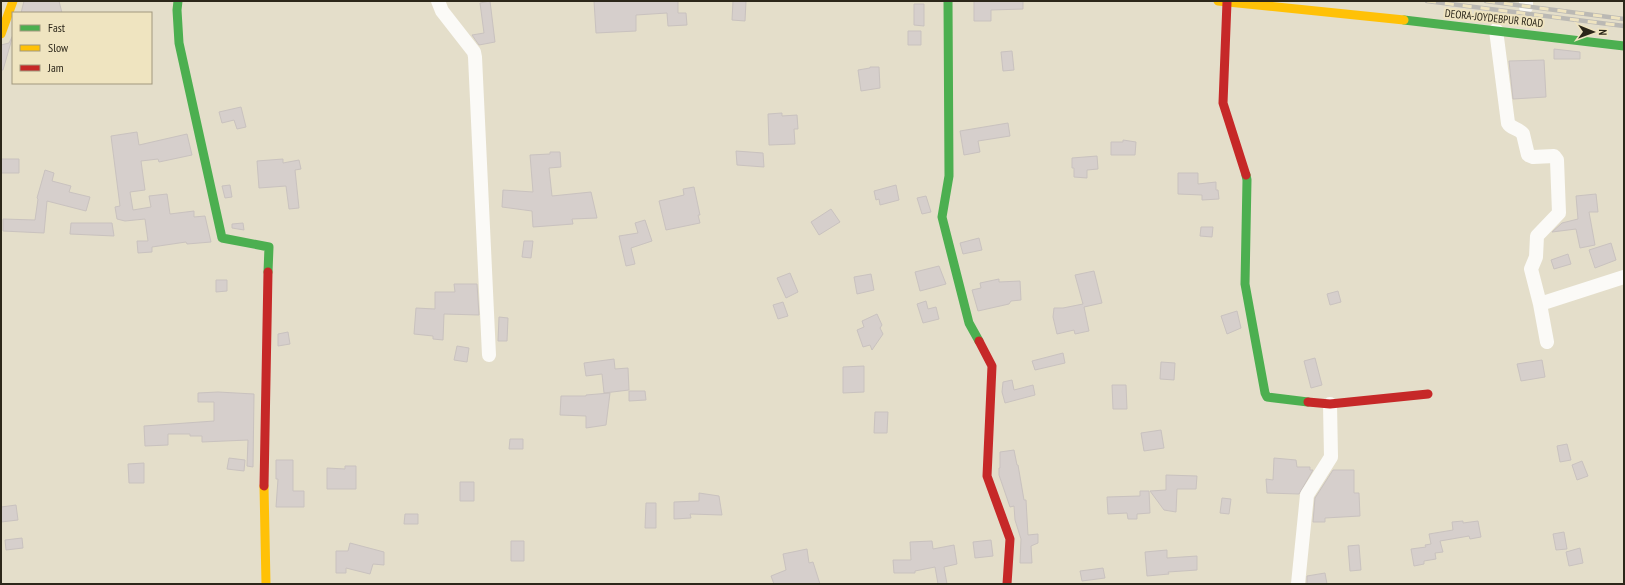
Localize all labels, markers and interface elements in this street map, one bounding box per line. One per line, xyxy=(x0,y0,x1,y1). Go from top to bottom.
street label: DEORA-JOYDEBPUR ROAD xyxy=(1444,6,1544,30)
legend xyxy=(12,12,152,84)
north arrow xyxy=(1573,12,1613,52)
text: Fast xyxy=(48,20,66,35)
text: N xyxy=(1596,29,1610,35)
text: Slow xyxy=(48,40,69,55)
text: Jam xyxy=(47,60,64,75)

